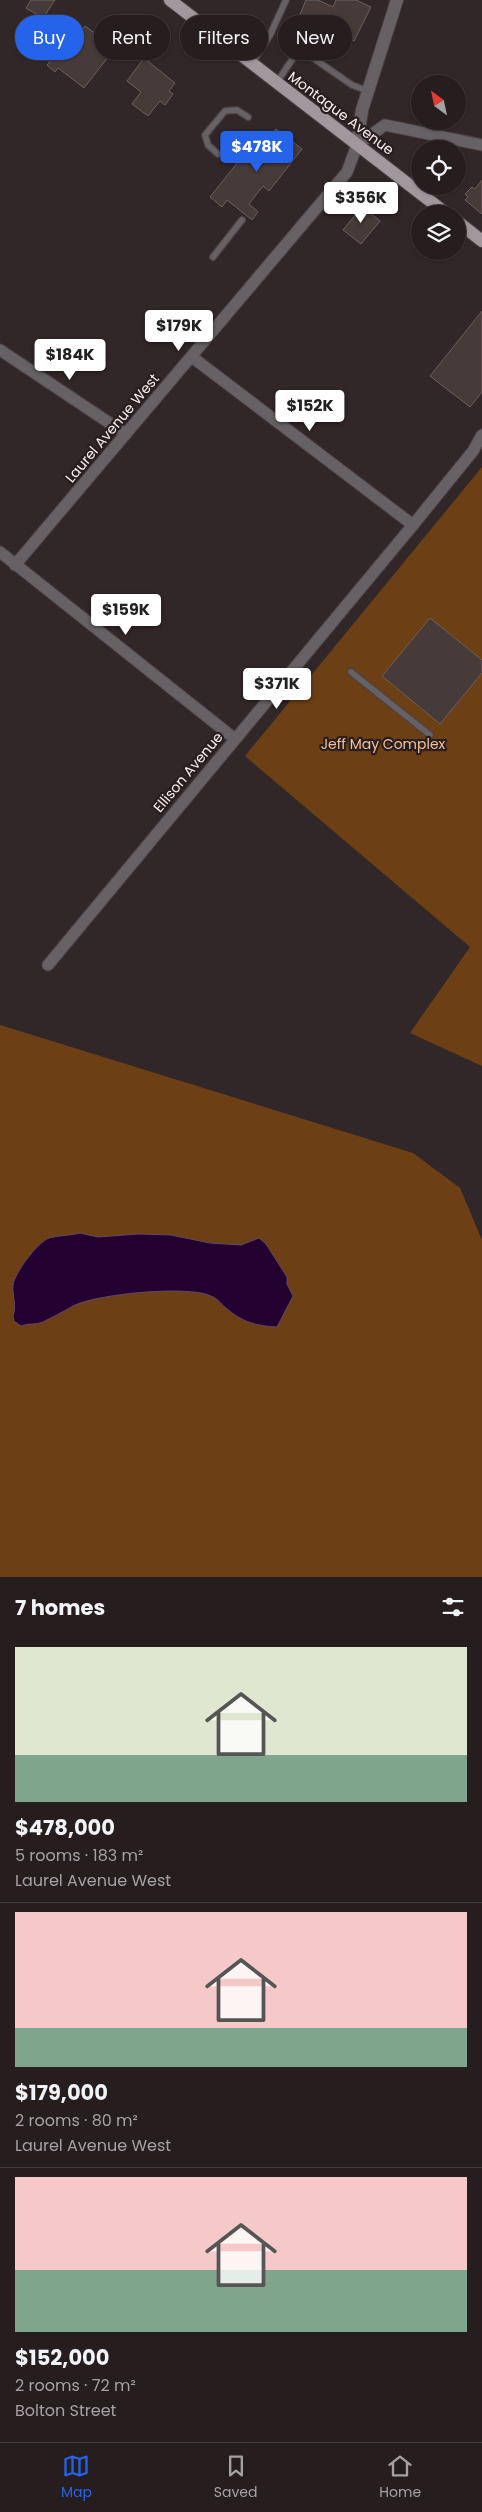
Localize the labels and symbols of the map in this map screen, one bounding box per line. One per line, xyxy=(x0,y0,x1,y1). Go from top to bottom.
street label: Montague Avenue xyxy=(284,67,398,160)
north arrow xyxy=(411,75,466,130)
pin: $478K xyxy=(222,130,292,173)
pin: $356K xyxy=(326,182,396,224)
pin: $179K xyxy=(144,310,214,352)
pin: $184K xyxy=(35,338,105,381)
street label: Laurel Avenue West xyxy=(60,369,164,487)
pin: $152K xyxy=(275,390,345,432)
pin: $159K xyxy=(91,594,161,636)
pin: $371K xyxy=(242,668,312,710)
street label: Ellison Avenue xyxy=(149,727,228,816)
park label: Jeff May Complex xyxy=(321,734,446,754)

